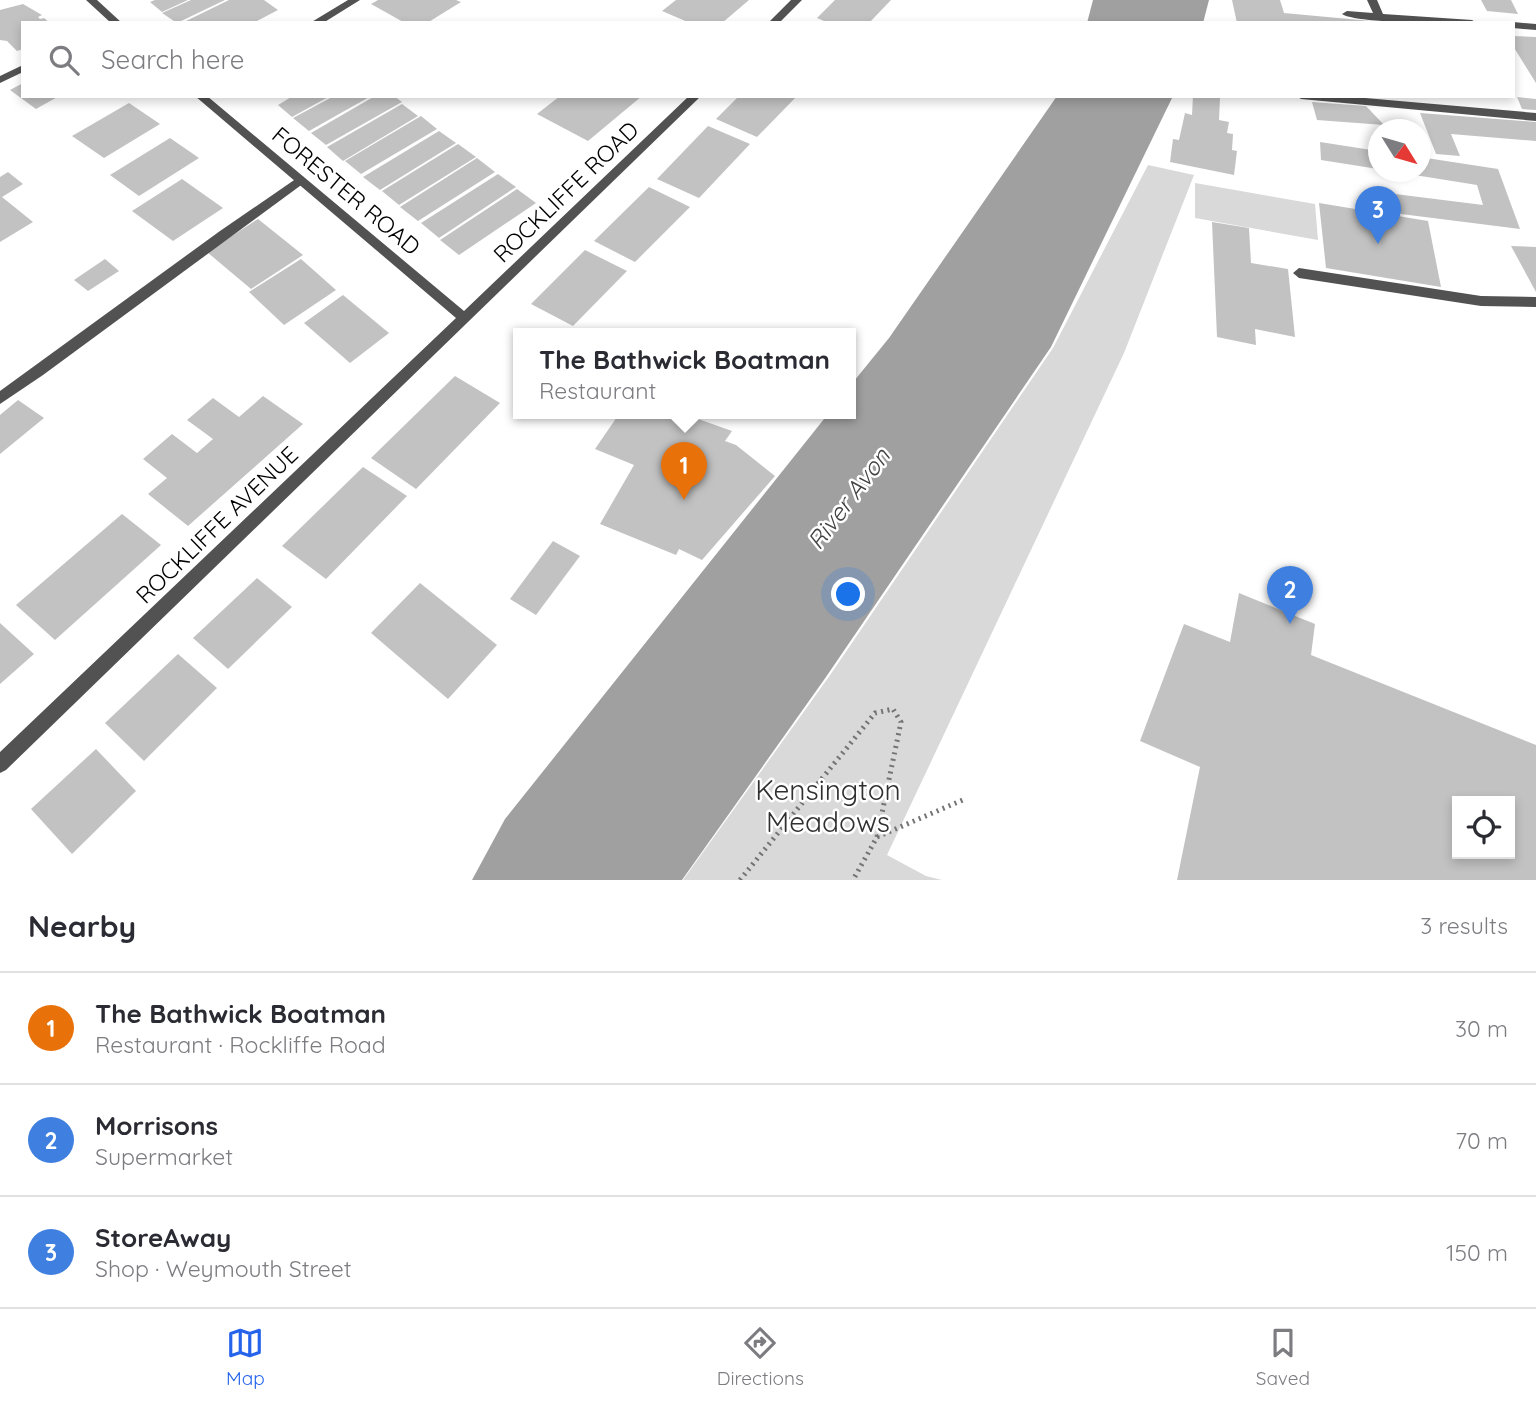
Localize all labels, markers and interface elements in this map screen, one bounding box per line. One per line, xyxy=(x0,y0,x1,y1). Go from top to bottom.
search box xyxy=(21,21,1515,98)
icon: search xyxy=(45,41,83,79)
text: Search here xyxy=(101,43,245,76)
street label: ROCKLIFFE ROAD xyxy=(487,115,644,268)
north arrow xyxy=(1368,119,1431,182)
street label: FORESTER ROAD xyxy=(266,120,426,261)
pin: 3 xyxy=(1355,186,1401,244)
popup xyxy=(513,328,856,419)
text: The Bathwick Boatman xyxy=(539,343,830,376)
text: Restaurant xyxy=(539,376,656,405)
street label: ROCKLIFFE AVENUE xyxy=(130,440,304,609)
water label: River Avon xyxy=(800,441,897,555)
pin: 1 xyxy=(661,442,707,500)
pin: 2 xyxy=(1267,566,1313,624)
your location xyxy=(831,577,865,611)
park label: Kensington Meadows xyxy=(755,772,901,839)
map controls xyxy=(1452,796,1515,859)
button: locate xyxy=(1452,796,1515,859)
text: Nearby xyxy=(28,907,136,945)
text: 3 results xyxy=(1420,911,1508,940)
text: The Bathwick Boatman xyxy=(95,997,386,1030)
text: 1 xyxy=(47,1014,55,1043)
text: 30 m xyxy=(1455,1014,1508,1043)
text: Restaurant · Rockliffe Road xyxy=(95,1030,386,1059)
text: Morrisons xyxy=(95,1109,218,1142)
text: 2 xyxy=(44,1126,58,1155)
text: 70 m xyxy=(1455,1126,1508,1155)
text: Supermarket xyxy=(95,1142,233,1171)
text: StoreAway xyxy=(95,1221,231,1254)
text: 3 xyxy=(45,1238,57,1267)
text: 150 m xyxy=(1446,1238,1508,1267)
text: Shop · Weymouth Street xyxy=(95,1254,352,1283)
tab: Map xyxy=(226,1324,265,1390)
tab: Directions xyxy=(717,1324,804,1390)
tab: Saved xyxy=(1256,1324,1310,1390)

